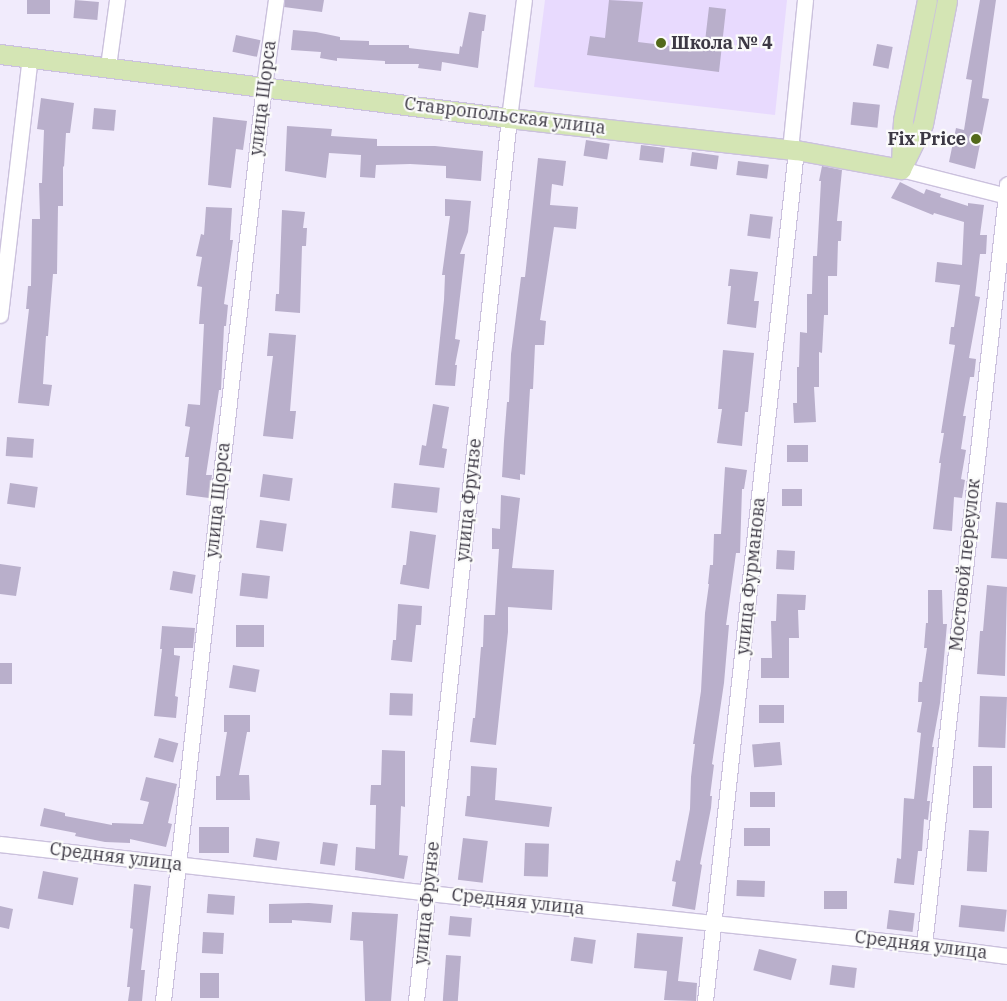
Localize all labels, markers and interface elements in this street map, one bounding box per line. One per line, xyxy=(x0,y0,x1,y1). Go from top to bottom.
place label: Школа № 4 xyxy=(671,32,773,54)
marker: Школа № 4 xyxy=(655,37,667,49)
street label: улица Щорса xyxy=(245,39,281,157)
street label: Ставропольская улица xyxy=(403,93,607,139)
place label: Fix Price xyxy=(887,128,966,150)
marker: Fix Price xyxy=(970,133,982,145)
street label: улица Фрунзе xyxy=(452,437,486,563)
street label: улица Щорса xyxy=(201,441,235,559)
street label: Мостовой переулок xyxy=(945,477,985,653)
street label: улица Фурманова xyxy=(732,496,770,656)
street label: Средняя улица xyxy=(48,838,184,876)
street label: улица Фрунзе xyxy=(410,840,444,966)
street label: Средняя улица xyxy=(450,884,586,920)
street label: Средняя улица xyxy=(853,926,989,964)

